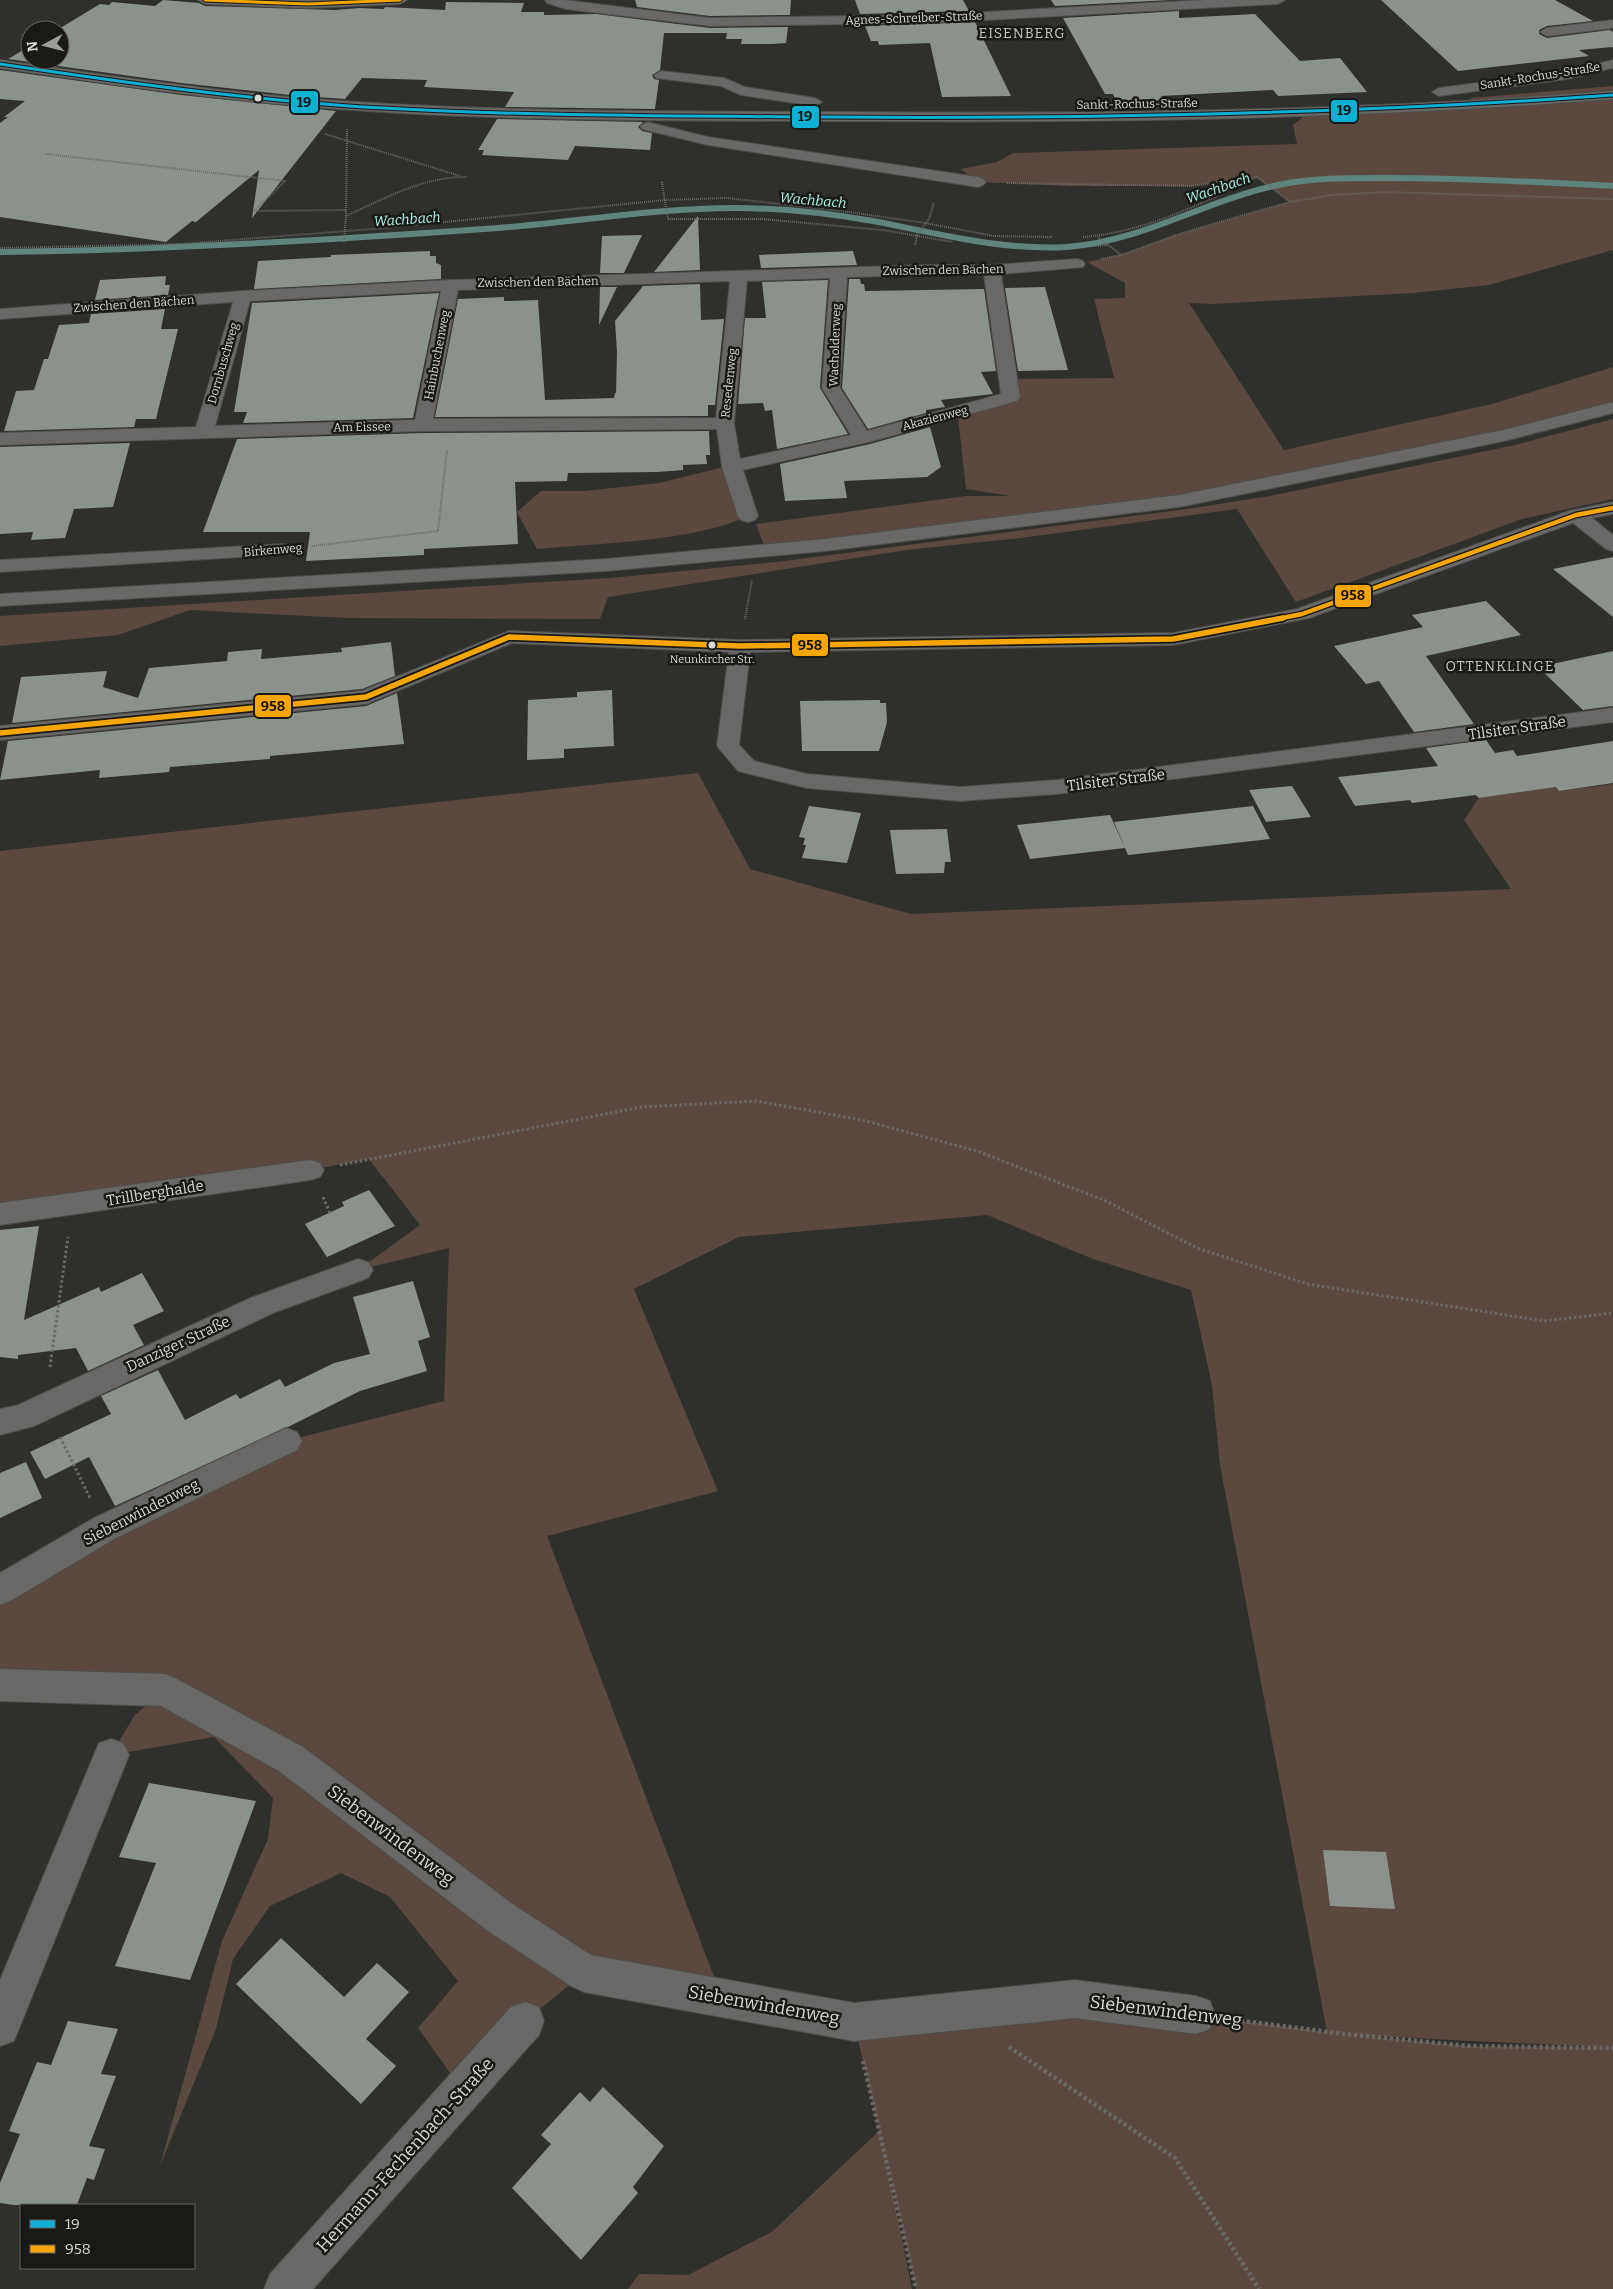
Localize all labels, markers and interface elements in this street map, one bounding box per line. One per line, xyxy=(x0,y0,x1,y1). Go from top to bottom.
street label: Agnes-Schreiber-Straße xyxy=(845,9,983,27)
north arrow xyxy=(20,20,70,70)
district label: EISENBERG xyxy=(979,25,1066,42)
text: N xyxy=(23,40,42,53)
street label: Sankt-Rochus-Straße xyxy=(1479,60,1601,92)
line badge: 19 xyxy=(290,90,319,114)
unlabelled marker xyxy=(253,93,263,103)
text: 19 xyxy=(297,94,311,111)
street label: Sankt-Rochus-Straße xyxy=(1076,96,1198,112)
line badge: 19 xyxy=(1330,99,1358,123)
text: 19 xyxy=(1337,102,1351,119)
line badge: 19 xyxy=(791,105,820,129)
text: 19 xyxy=(798,108,812,125)
water label: Wachbach xyxy=(1184,170,1253,207)
water label: Wachbach xyxy=(779,189,847,212)
water label: Wachbach xyxy=(373,209,441,230)
street label: Zwischen den Bächen xyxy=(882,262,1004,278)
street label: Zwischen den Bächen xyxy=(477,274,599,290)
street label: Zwischen den Bächen xyxy=(73,293,195,315)
street label: Wacholderweg xyxy=(827,303,843,387)
street label: Hainbuchenweg xyxy=(421,309,453,401)
street label: Dornbuschweg xyxy=(205,320,241,405)
street label: Resedenweg xyxy=(718,347,740,419)
street label: Akazienweg xyxy=(901,402,970,433)
street label: Am Eissee xyxy=(333,419,391,435)
street label: Birkenweg xyxy=(243,540,303,560)
line badge: 958 xyxy=(1334,584,1372,608)
text: 958 xyxy=(1341,587,1365,604)
line badge: 958 xyxy=(791,633,829,657)
text: 958 xyxy=(798,637,822,654)
marker: Neunkircher Str. xyxy=(707,640,717,650)
place label: Neunkircher Str. xyxy=(670,653,754,666)
district label: OTTENKLINGE xyxy=(1446,658,1554,675)
line badge: 958 xyxy=(254,694,292,718)
text: 958 xyxy=(261,698,285,715)
street label: Tilsiter Straße xyxy=(1467,712,1567,744)
street label: Tilsiter Straße xyxy=(1066,765,1166,795)
street label: Trillberghalde xyxy=(105,1176,205,1210)
street label: Danziger Straße xyxy=(123,1312,233,1376)
street label: Siebenwindenweg xyxy=(80,1475,202,1549)
street label: Siebenwindenweg xyxy=(323,1780,459,1890)
street label: Siebenwindenweg xyxy=(687,1981,841,2029)
street label: Siebenwindenweg xyxy=(1089,1991,1243,2031)
street label: Hermann-Fechenbach-Straße xyxy=(312,2053,498,2257)
legend xyxy=(20,2204,195,2269)
text: 19 xyxy=(65,2215,80,2233)
text: 958 xyxy=(65,2240,91,2258)

